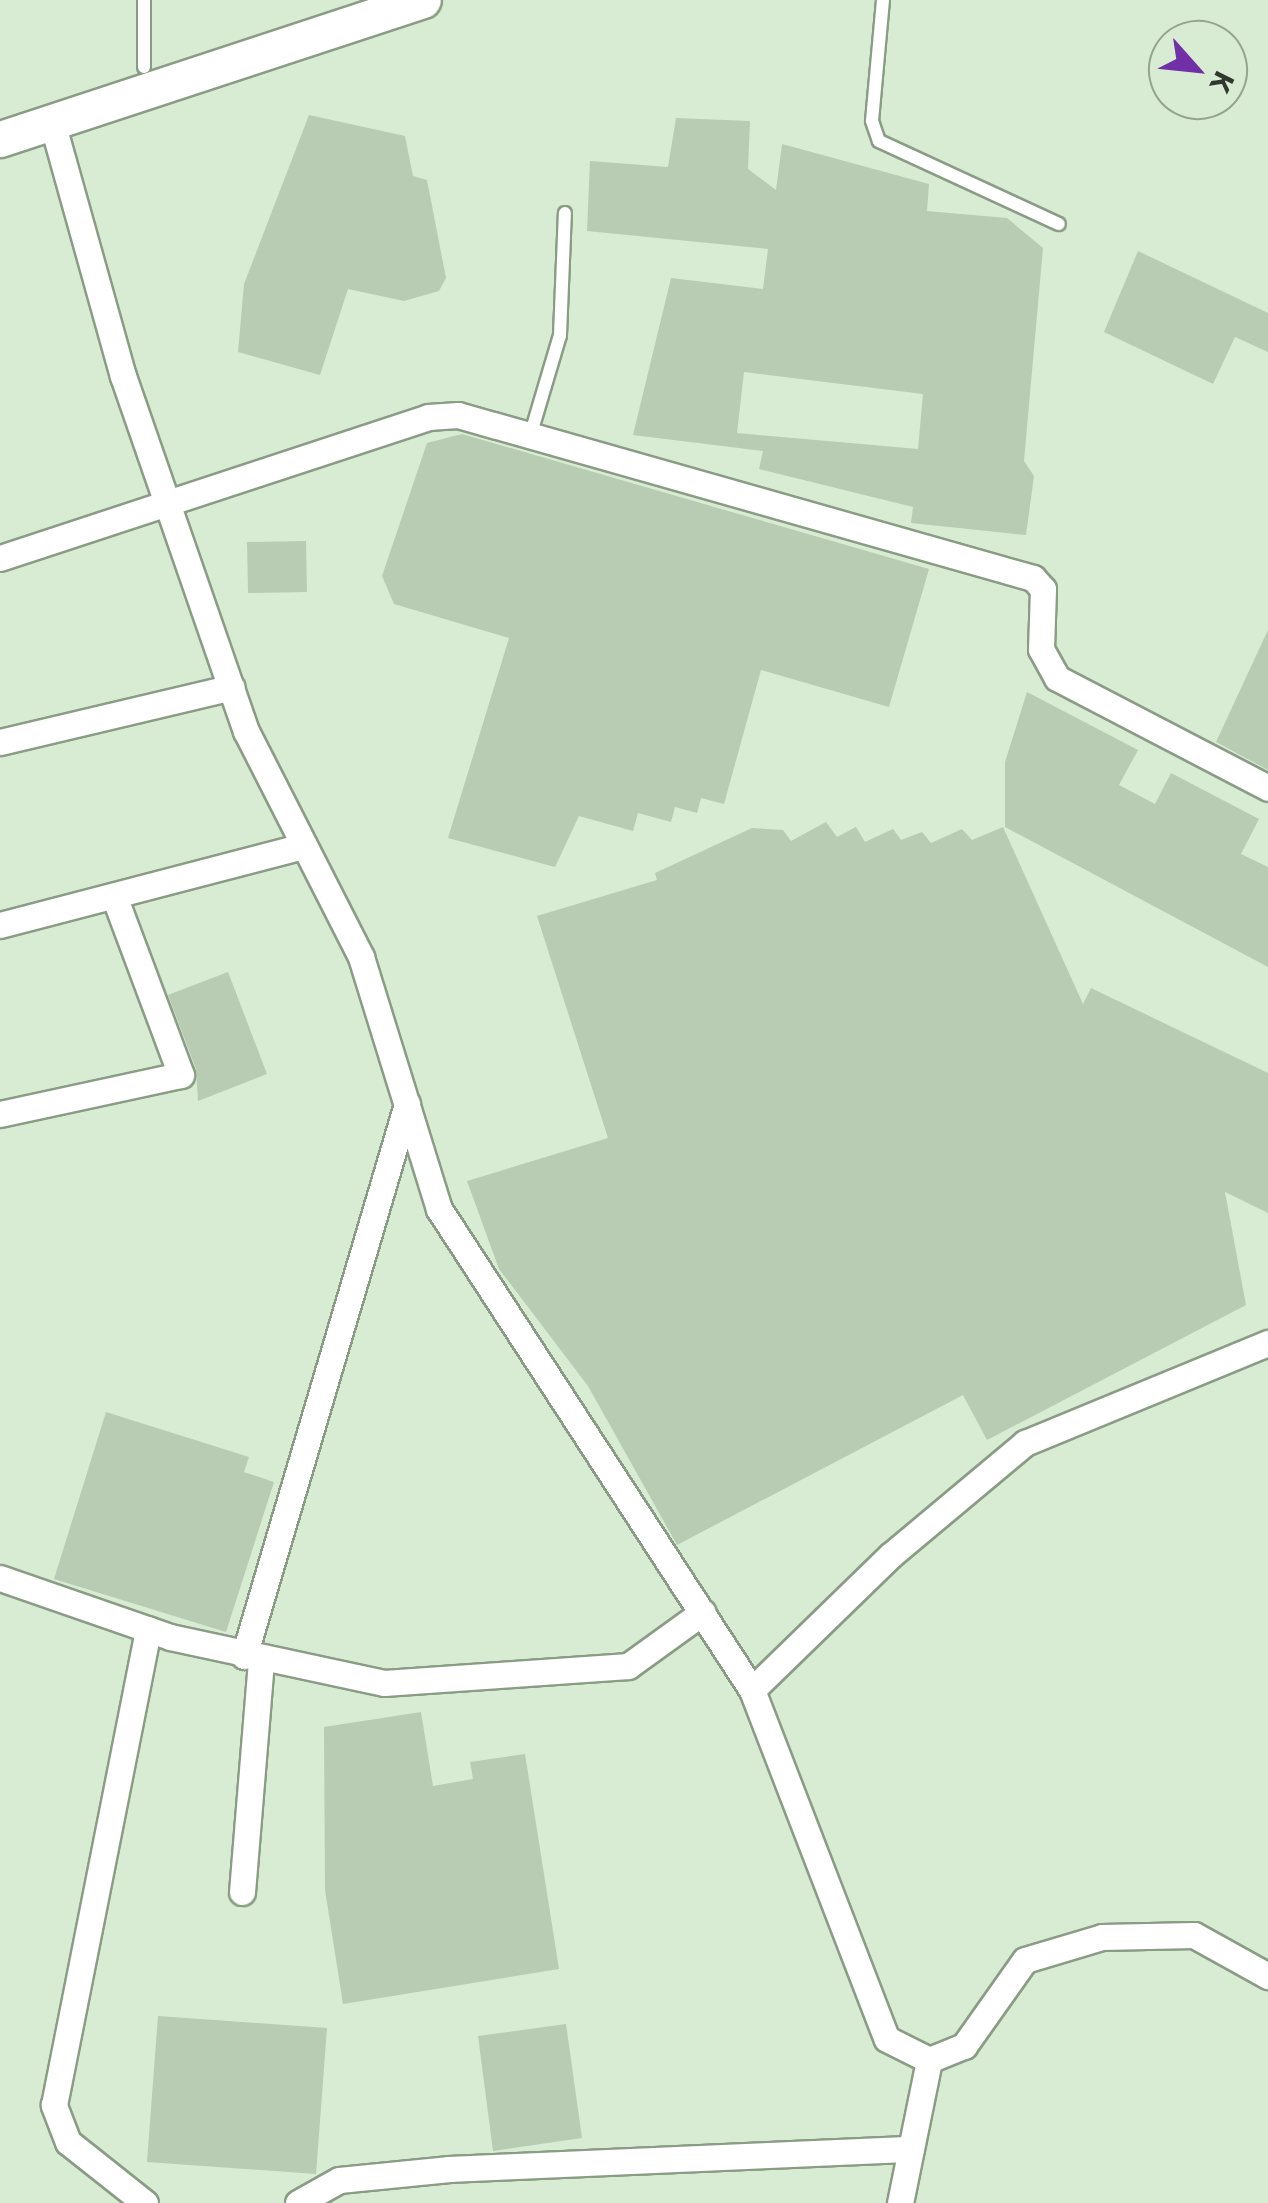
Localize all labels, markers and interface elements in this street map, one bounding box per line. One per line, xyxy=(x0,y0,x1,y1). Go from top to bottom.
north arrow xyxy=(1148,20,1248,120)
text: K xyxy=(1203,66,1243,99)

